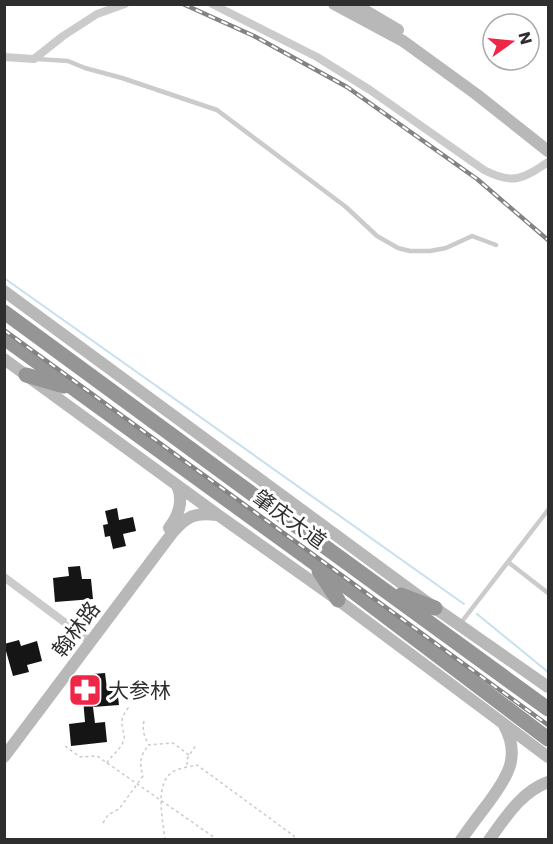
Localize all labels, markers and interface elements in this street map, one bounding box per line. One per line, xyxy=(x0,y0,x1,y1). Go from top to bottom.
north arrow xyxy=(481,12,541,72)
text: N xyxy=(512,29,538,47)
street label: 肇庆大道 xyxy=(247,483,333,555)
street label: 翰林路 xyxy=(45,595,107,663)
pharmacy icon: 大参林 xyxy=(67,672,103,708)
place label: 大参林 xyxy=(108,676,171,705)

